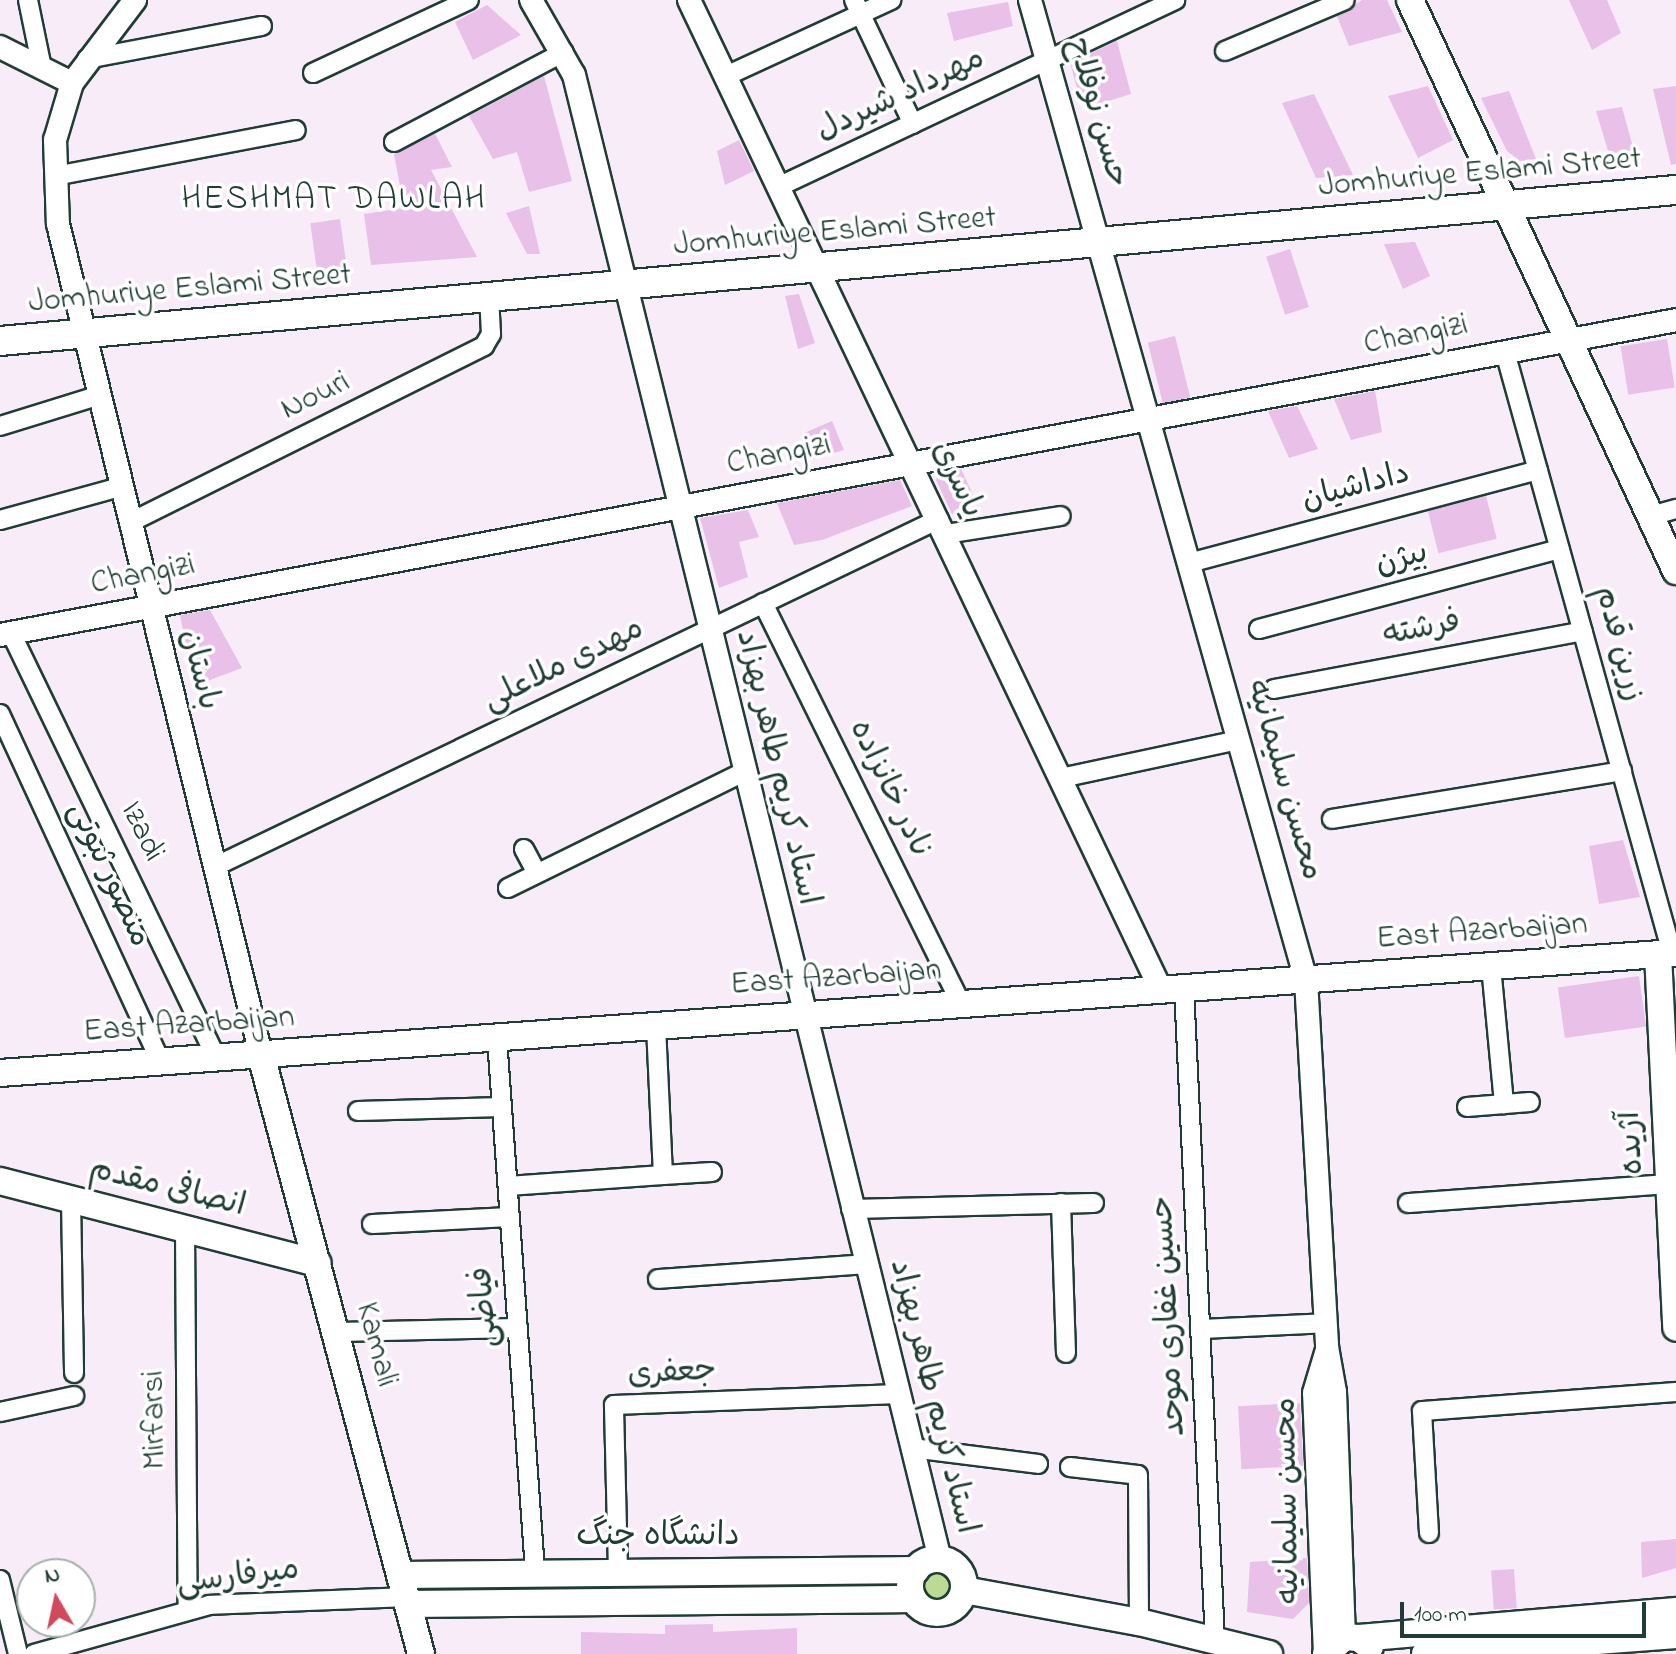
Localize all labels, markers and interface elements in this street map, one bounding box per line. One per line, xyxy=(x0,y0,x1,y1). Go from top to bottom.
street label: حسن نوفلاح xyxy=(1056,34,1136,192)
street label: مهرداد شیردل xyxy=(811,40,991,152)
street label: Jomhuriye Eslami Street xyxy=(1317,141,1643,207)
district label: HESHMAT DAWLAH xyxy=(181,181,487,221)
street label: Jomhuriye Eslami Street xyxy=(672,200,998,266)
street label: Jomhuriye Eslami Street xyxy=(27,257,353,323)
street label: Changizi xyxy=(1361,307,1471,365)
street label: Nouri xyxy=(275,364,357,430)
street label: Changizi xyxy=(724,427,834,485)
street label: یاسری xyxy=(922,435,990,525)
street label: داداشیان xyxy=(1298,455,1414,521)
street label: بیژن xyxy=(1372,535,1432,585)
street label: Changizi xyxy=(88,547,198,605)
street label: زرین قدم xyxy=(1584,582,1652,706)
street label: فرشته xyxy=(1380,604,1464,656)
street label: مهدی ملاعلی xyxy=(477,611,651,721)
street label: باستان xyxy=(169,626,227,714)
street label: استاد کریم طاهر بهزاد xyxy=(726,627,826,909)
street label: محسن سلیمانیه xyxy=(1236,675,1330,885)
street label: نادر خانزاده xyxy=(839,714,939,866)
street label: منصور ثبوتی xyxy=(58,796,158,954)
street label: Izadi xyxy=(110,796,172,868)
street label: East Azarbaijan xyxy=(1375,906,1589,960)
street label: East Azarbaijan xyxy=(729,952,943,1006)
street label: East Azarbaijan xyxy=(82,999,296,1053)
street label: آژیده xyxy=(1612,1110,1654,1176)
street label: انصافی مقدم xyxy=(85,1151,249,1227)
street label: حسین غفاری موحد xyxy=(1145,1195,1195,1437)
street label: استاد کریم طاهر بهزاد xyxy=(879,1256,985,1538)
street label: فیاضی xyxy=(464,1265,508,1349)
street label: Kamali xyxy=(345,1298,405,1392)
street label: جعفری xyxy=(627,1353,717,1395)
street label: Mirfarsi xyxy=(136,1370,176,1470)
street label: محسن سلیمانیه xyxy=(1268,1397,1310,1605)
street label: دانشگاه جنگ xyxy=(576,1518,740,1556)
street label: میرفارسی xyxy=(175,1551,301,1605)
north arrow xyxy=(16,1558,96,1638)
text: N xyxy=(43,1559,62,1593)
scale bar xyxy=(1404,1586,1650,1636)
text: 100 m xyxy=(1414,1598,1467,1633)

